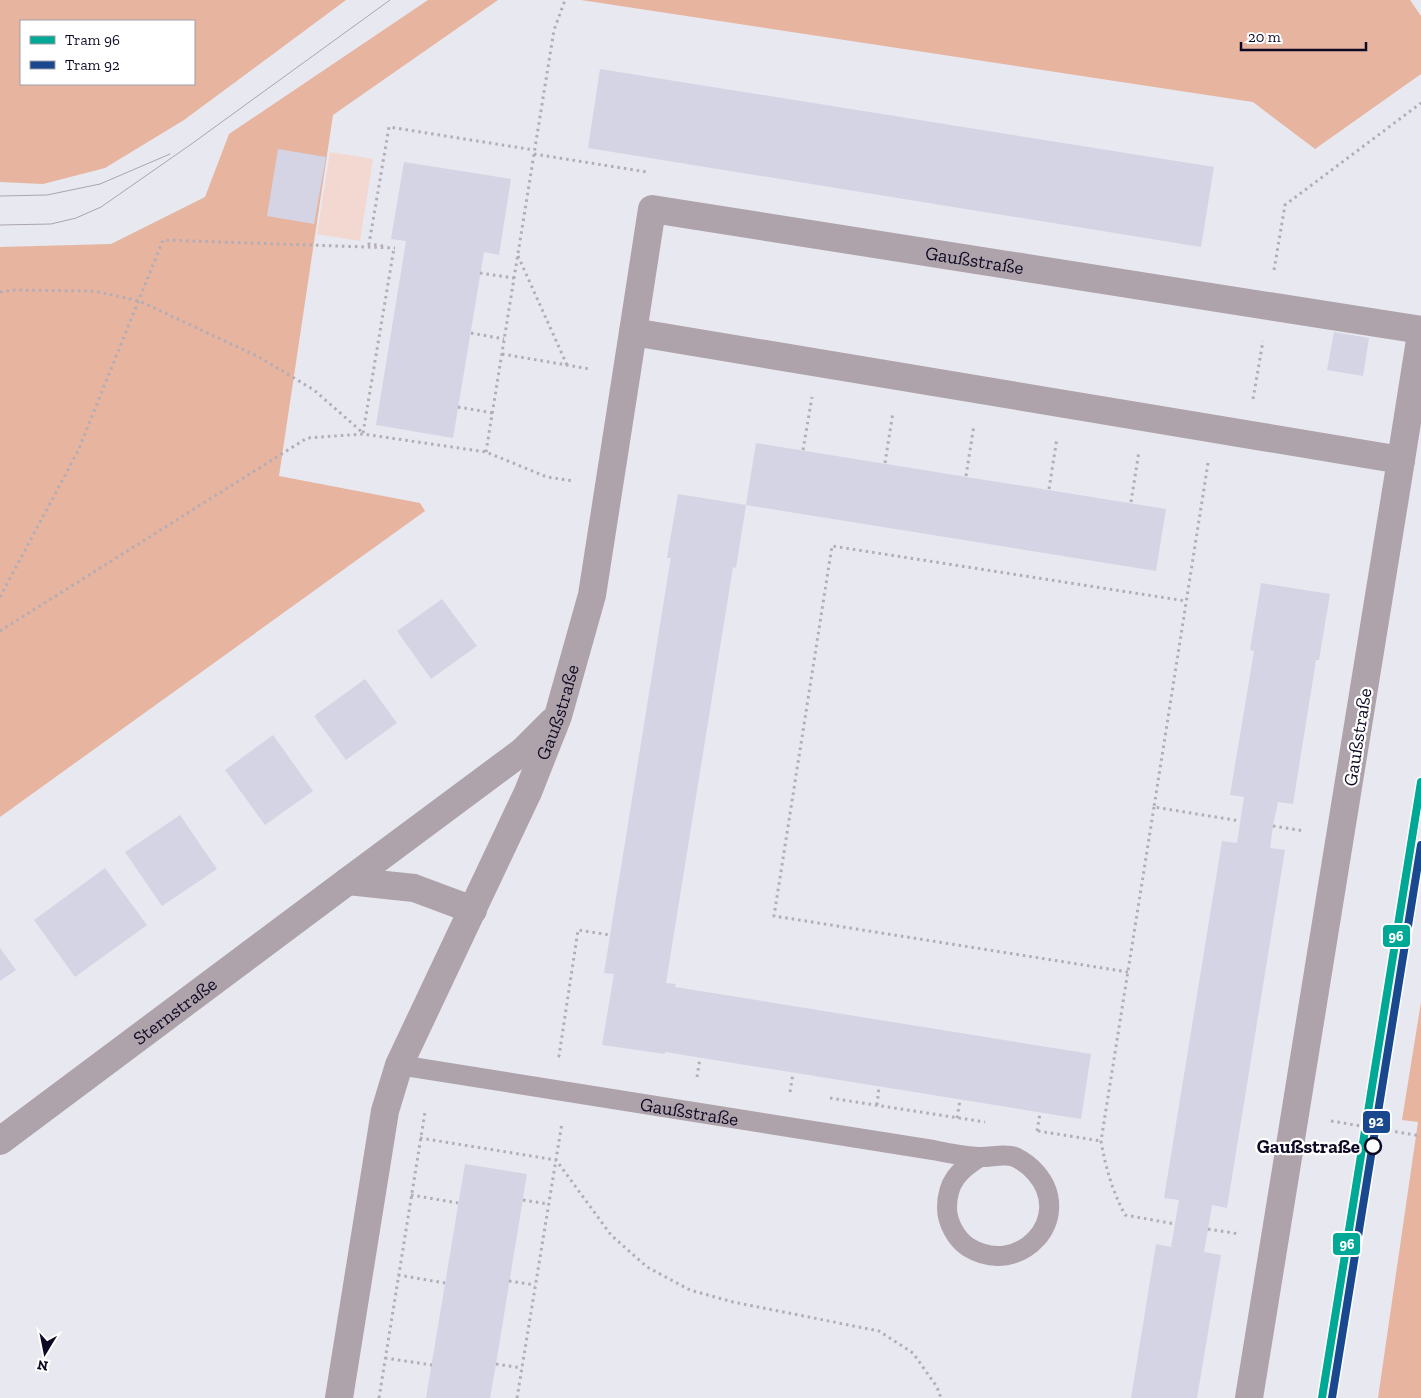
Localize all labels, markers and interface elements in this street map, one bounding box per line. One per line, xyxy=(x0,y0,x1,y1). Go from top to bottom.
legend xyxy=(20,20,195,85)
scale bar xyxy=(1241,20,1366,52)
text: 20 m xyxy=(1248,28,1281,46)
text: Tram 96 xyxy=(65,31,120,49)
text: Tram 92 xyxy=(65,56,120,74)
street label: Gaußstraße xyxy=(924,241,1025,279)
street label: Gaußstraße xyxy=(531,662,584,763)
street label: Gaußstraße xyxy=(1338,686,1377,788)
line badge: 96 xyxy=(1382,924,1411,948)
text: 96 xyxy=(1389,928,1404,945)
street label: Sternstraße xyxy=(128,972,221,1050)
street label: Gaußstraße xyxy=(638,1093,740,1131)
line badge: 92 xyxy=(1362,1110,1391,1134)
text: 92 xyxy=(1368,1113,1384,1130)
place label: Gaußstraße xyxy=(1257,1135,1360,1158)
marker: Gaußstraße xyxy=(1364,1137,1382,1155)
line badge: 96 xyxy=(1332,1232,1361,1256)
text: 96 xyxy=(1340,1236,1355,1253)
north arrow xyxy=(20,1328,70,1378)
text: N xyxy=(36,1356,50,1375)

